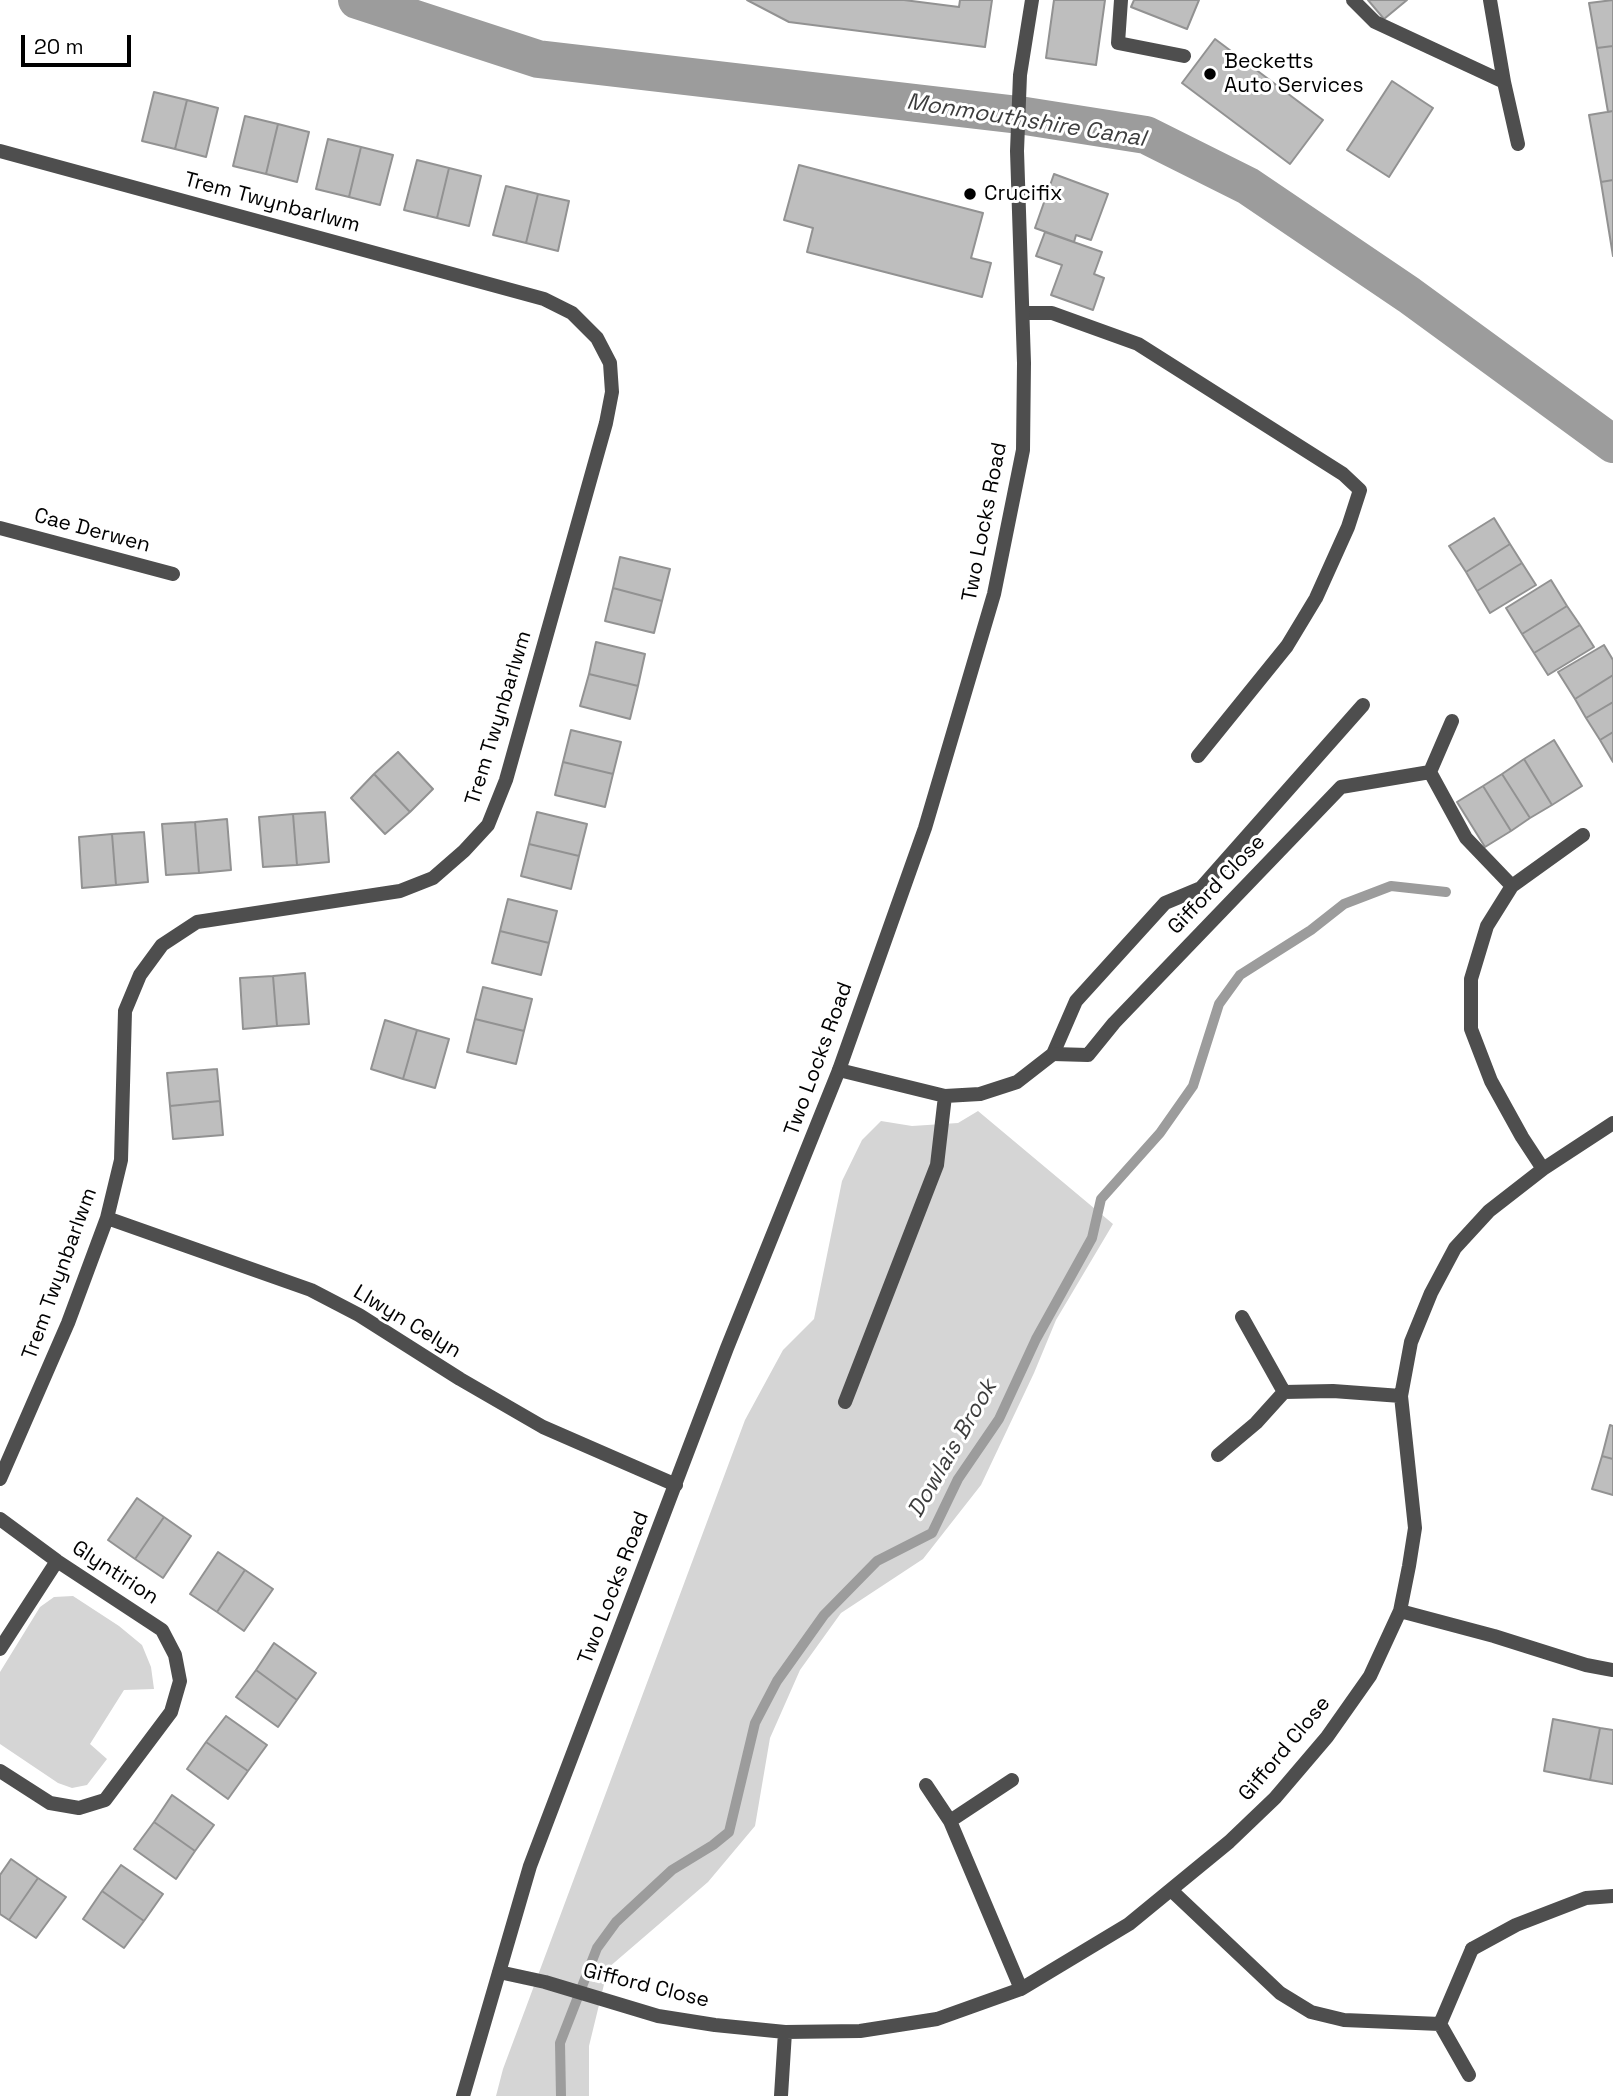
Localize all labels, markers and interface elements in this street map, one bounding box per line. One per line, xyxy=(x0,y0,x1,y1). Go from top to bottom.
scale bar xyxy=(24,21,135,65)
text: 20 m xyxy=(34,33,84,60)
place label: Becketts Auto Services xyxy=(1224,49,1363,99)
marker: Becketts Auto Services xyxy=(1202,66,1218,82)
water label: Monmouthshire Canal xyxy=(905,88,1147,154)
street label: Trem Twynbarlwm xyxy=(181,167,363,239)
place label: Crucifix xyxy=(984,181,1062,207)
marker: Crucifix xyxy=(962,186,978,202)
street label: Two Locks Road xyxy=(957,440,1013,604)
street label: Cae Derwen xyxy=(31,503,153,559)
street label: Trem Twynbarlwm xyxy=(460,628,538,808)
street label: Gifford Close xyxy=(1163,830,1271,940)
street label: Two Locks Road xyxy=(780,979,858,1139)
street label: Trem Twynbarlwm xyxy=(17,1185,103,1363)
street label: Llwyn Celyn xyxy=(349,1280,465,1364)
water label: Dowlais Brook xyxy=(902,1375,1004,1523)
street label: Two Locks Road xyxy=(573,1508,655,1668)
street label: Glyntirion xyxy=(67,1536,163,1610)
street label: Gifford Close xyxy=(1234,1691,1336,1807)
street label: Gifford Close xyxy=(580,1958,712,2014)

